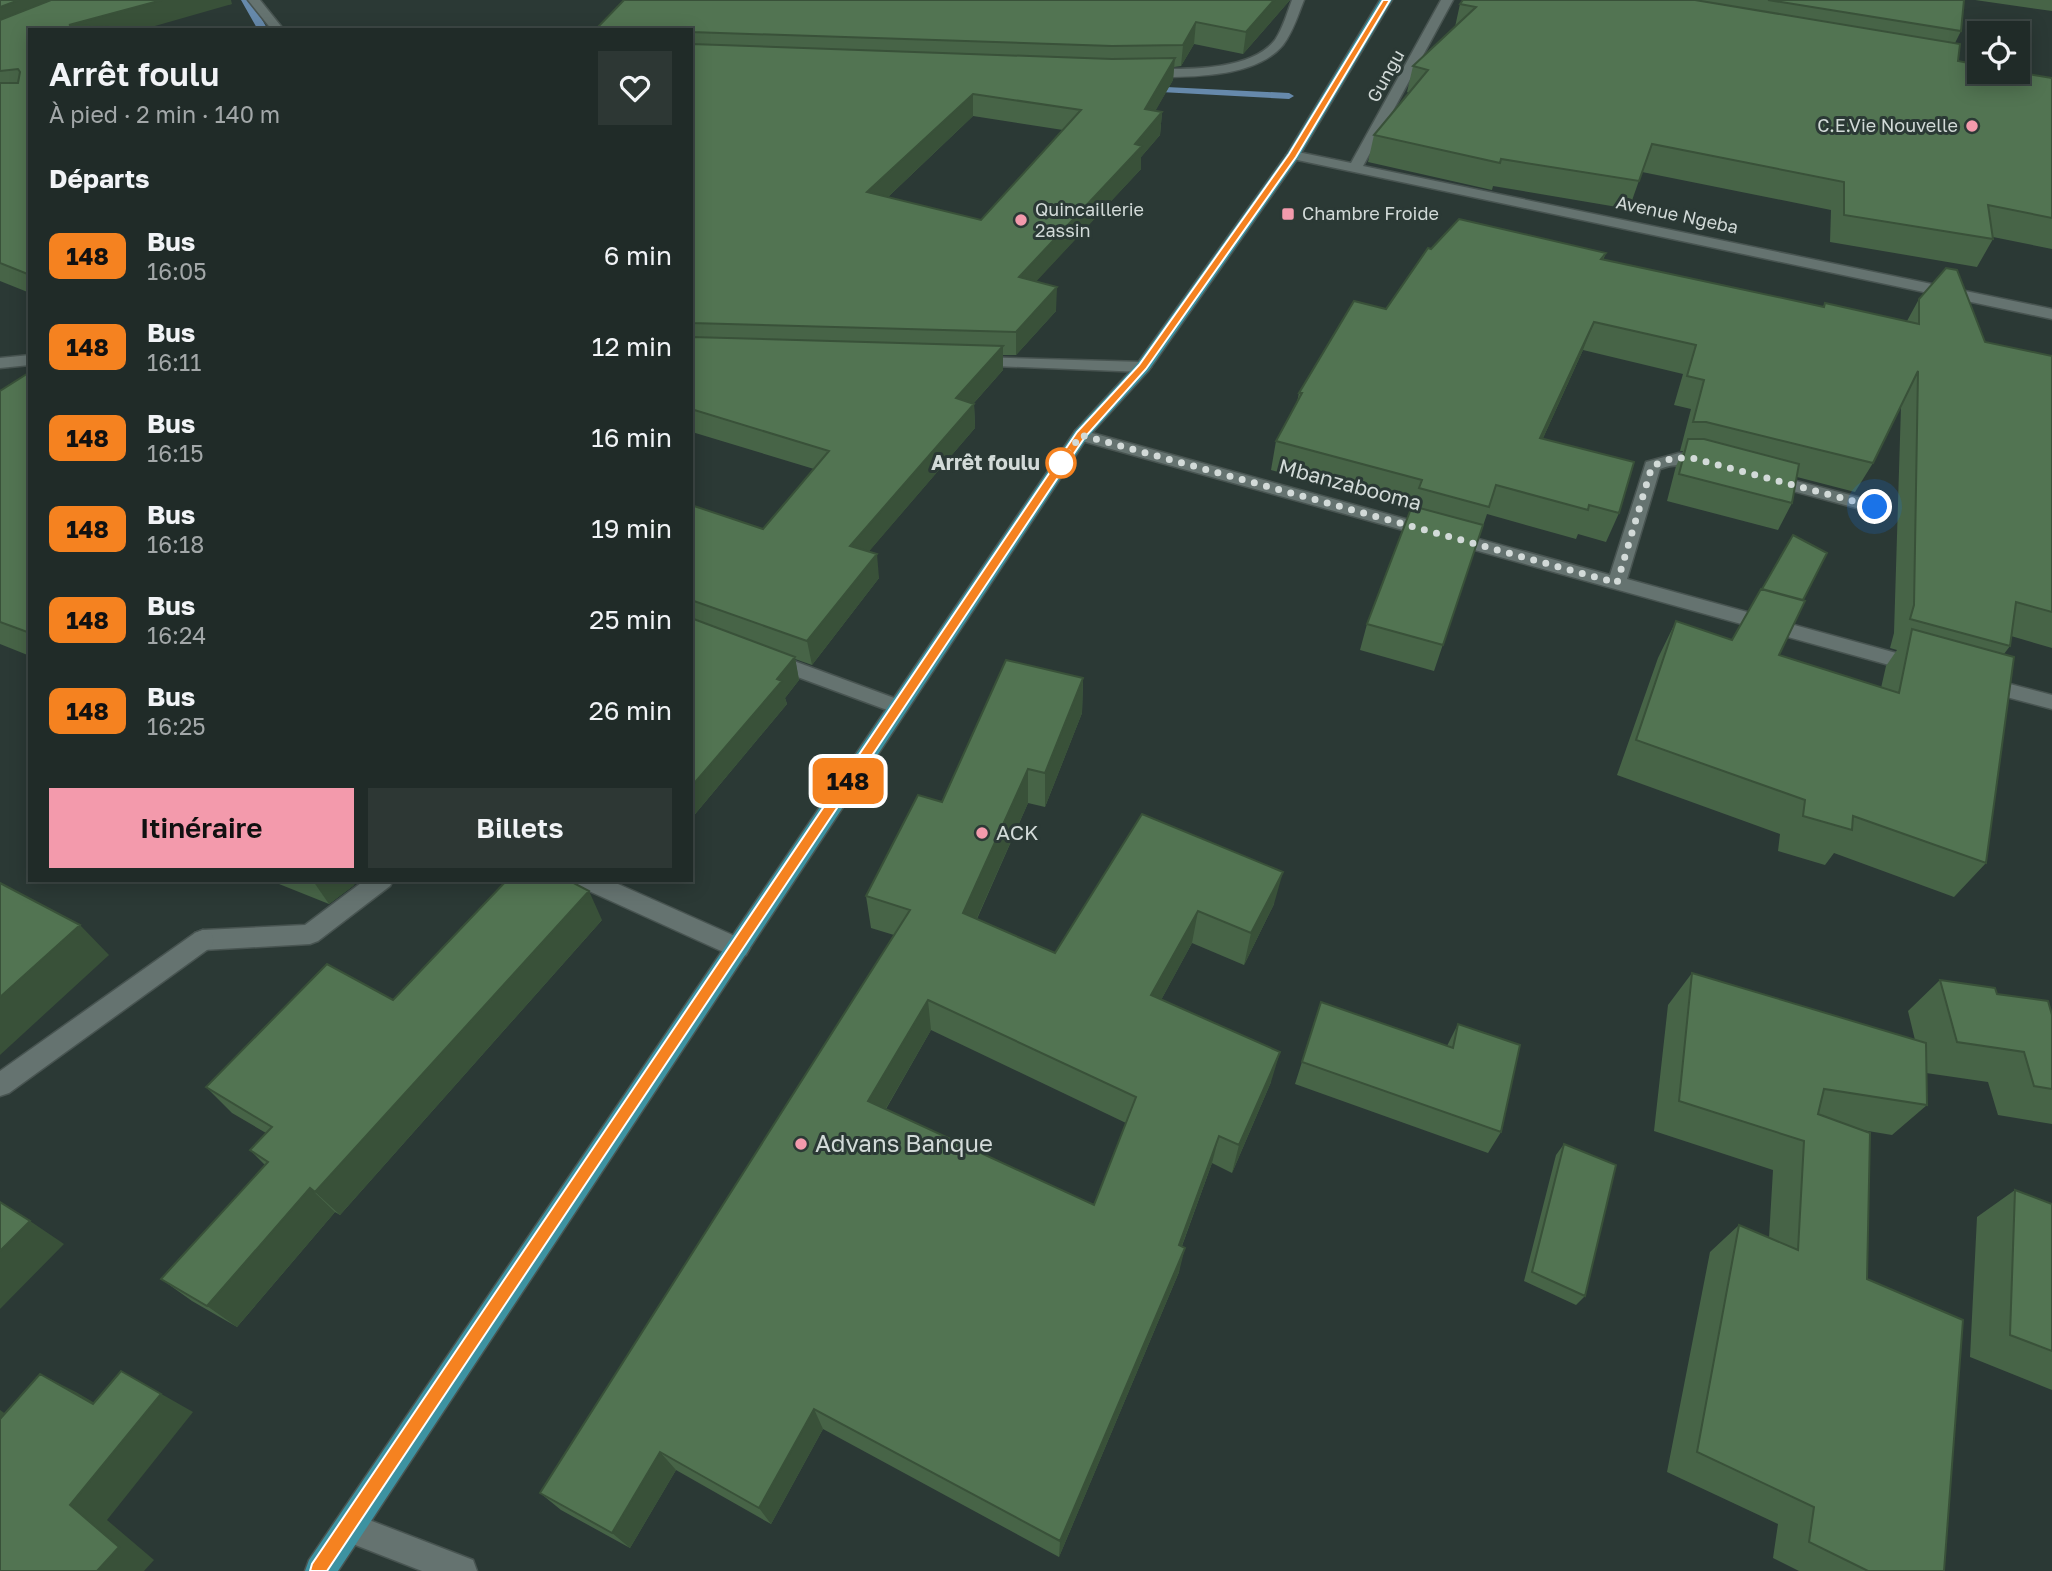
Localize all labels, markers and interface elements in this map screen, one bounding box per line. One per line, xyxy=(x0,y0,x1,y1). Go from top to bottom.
map controls xyxy=(1967,21,2030,84)
button: locate xyxy=(1967,21,2030,84)
street label: Gungu xyxy=(1362,45,1408,106)
button: heart xyxy=(598,51,672,125)
text: Arrêt foulu xyxy=(49,54,219,93)
text: À pied · 2 min · 140 m xyxy=(49,100,280,128)
place label: C.E.Vie Nouvelle xyxy=(1817,114,1958,136)
marker: C.E.Vie Nouvelle xyxy=(1964,118,1980,134)
text: Départs xyxy=(49,163,150,194)
street label: Avenue Ngeba xyxy=(1614,190,1740,238)
place label: Quincaillerie 2assin xyxy=(1035,198,1144,241)
place label: Chambre Froide xyxy=(1302,202,1439,224)
marker: Chambre Froide xyxy=(1280,206,1296,222)
marker: Quincaillerie 2assin xyxy=(1013,212,1029,228)
text: Bus xyxy=(147,226,195,257)
text: 6 min xyxy=(604,240,672,271)
text: 148 xyxy=(66,241,109,270)
text: 16:05 xyxy=(147,257,207,285)
text: Bus xyxy=(147,317,195,348)
text: 12 min xyxy=(592,331,672,362)
text: 148 xyxy=(66,332,109,361)
text: 16:11 xyxy=(147,348,201,376)
text: Bus xyxy=(147,408,195,439)
text: 16 min xyxy=(591,422,672,453)
text: 148 xyxy=(66,423,109,452)
text: 16:15 xyxy=(147,439,203,467)
marker: Arrêt foulu xyxy=(1046,448,1076,478)
place label: Arrêt foulu xyxy=(931,449,1040,475)
street label: Mbanzabooma xyxy=(1276,452,1425,516)
your location xyxy=(1857,489,1892,524)
text: Bus xyxy=(147,499,195,530)
text: 19 min xyxy=(591,513,672,544)
text: 148 xyxy=(66,514,109,543)
text: 16:18 xyxy=(147,530,204,558)
text: Bus xyxy=(147,590,195,621)
text: 25 min xyxy=(589,604,672,635)
text: 148 xyxy=(66,605,109,634)
text: 16:24 xyxy=(147,621,206,649)
text: Bus xyxy=(147,681,195,712)
text: 26 min xyxy=(589,695,672,726)
text: 148 xyxy=(66,696,109,725)
text: 16:25 xyxy=(147,712,206,740)
line badge: 148 xyxy=(808,758,888,804)
text: 148 xyxy=(827,766,869,795)
button: Itinéraire xyxy=(49,788,354,868)
button: Billets xyxy=(368,788,672,868)
place label: ACK xyxy=(996,819,1038,845)
marker: ACK xyxy=(974,825,990,841)
place label: Advans Banque xyxy=(815,1128,993,1157)
marker: Advans Banque xyxy=(793,1136,809,1152)

